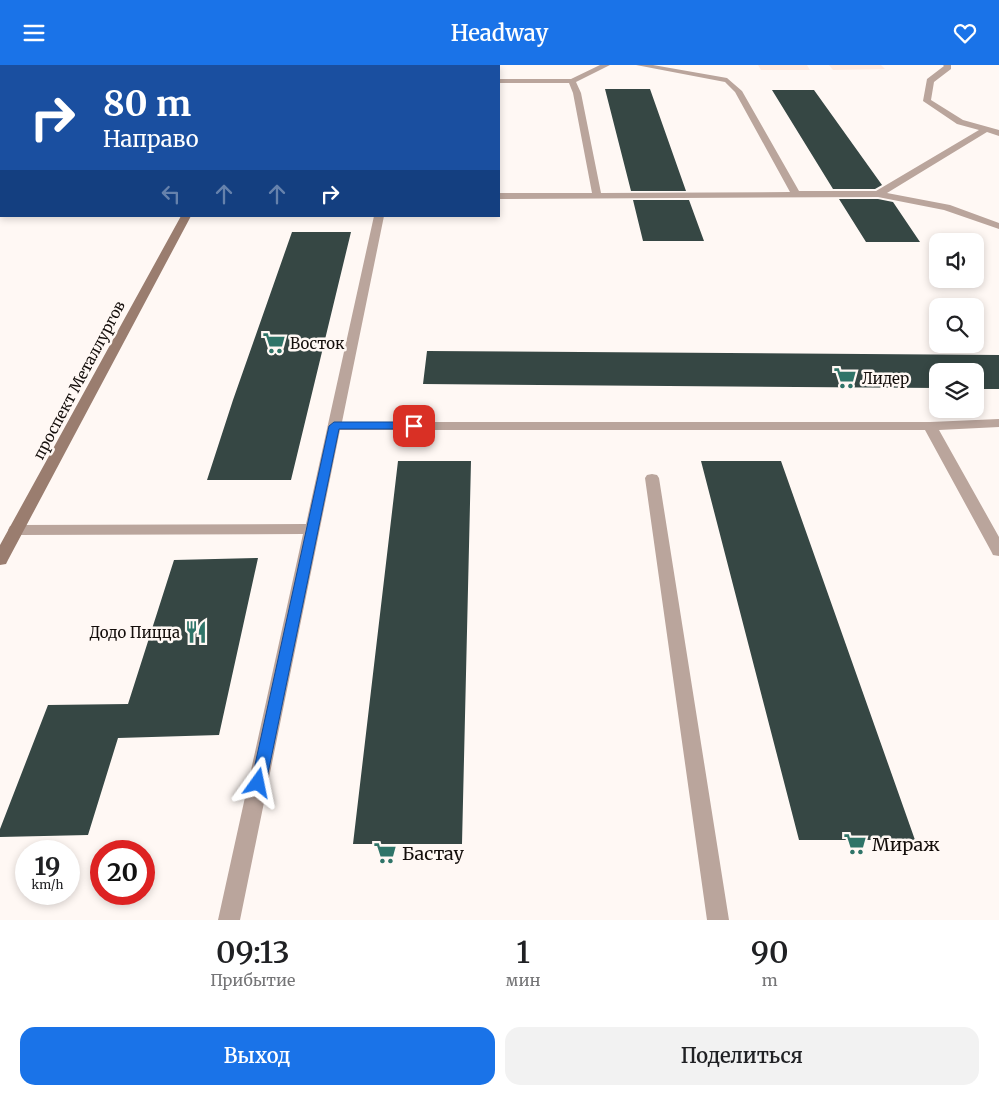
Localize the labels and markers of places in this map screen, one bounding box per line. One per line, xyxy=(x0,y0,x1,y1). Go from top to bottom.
supermarket icon: Восток xyxy=(261,330,287,356)
place label: Восток xyxy=(290,334,345,353)
supermarket icon: Лидер xyxy=(832,365,858,391)
place label: Лидер xyxy=(862,369,909,388)
pin xyxy=(393,405,435,447)
restaurant icon: Додо Пицца xyxy=(183,619,209,645)
place label: Додо Пицца xyxy=(89,623,180,642)
supermarket icon: Мираж xyxy=(842,831,868,857)
place label: Мираж xyxy=(872,833,940,856)
supermarket icon: Бастау xyxy=(372,840,398,866)
place label: Бастау xyxy=(402,842,464,865)

